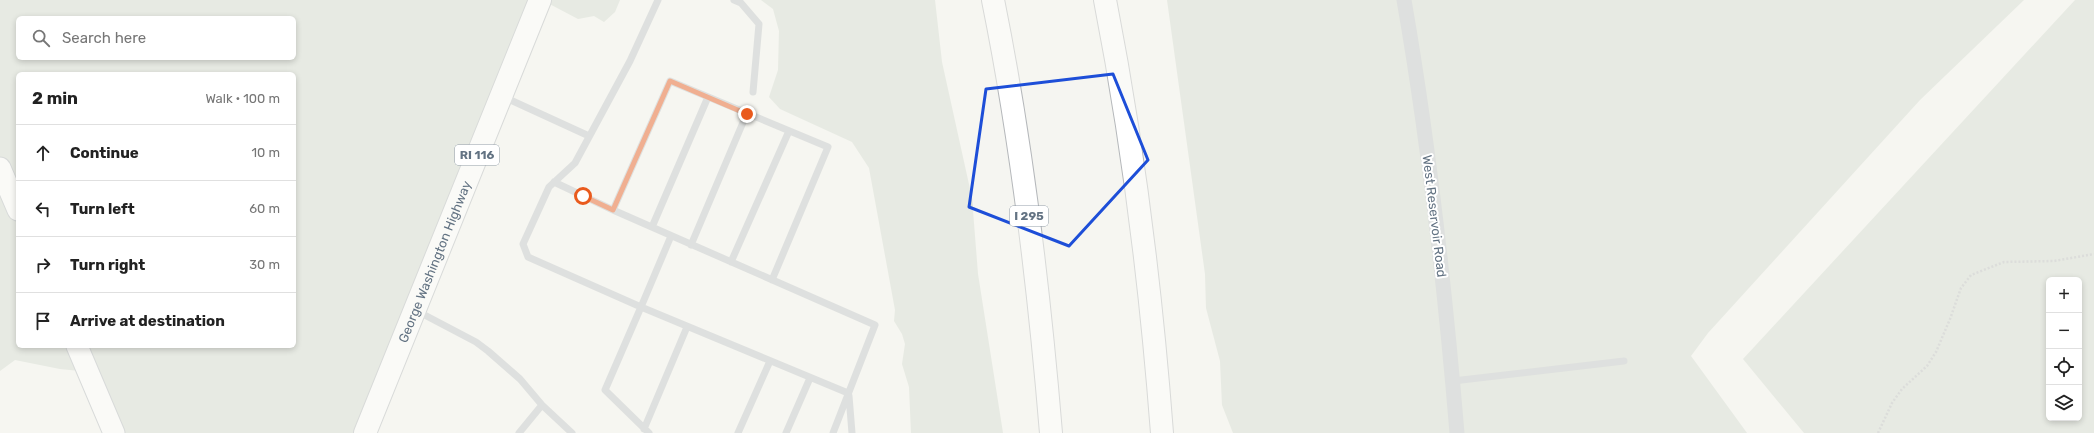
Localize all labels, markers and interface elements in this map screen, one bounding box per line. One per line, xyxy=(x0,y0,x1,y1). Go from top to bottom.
search box xyxy=(16,16,296,60)
icon: search xyxy=(30,27,52,49)
text: Search here xyxy=(62,29,146,47)
text: 2 min xyxy=(32,88,78,108)
text: Walk · 100 m xyxy=(205,91,280,106)
route end xyxy=(738,105,756,123)
icon: ahead xyxy=(32,142,54,164)
text: Continue xyxy=(70,144,139,162)
text: 10 m xyxy=(251,145,280,160)
road number: RI 116 xyxy=(455,145,499,165)
street label: West Reservoir Road xyxy=(1420,154,1449,278)
street label: George Washington Highway xyxy=(395,179,474,345)
route start xyxy=(574,187,592,205)
icon: left xyxy=(32,198,54,220)
text: Turn left xyxy=(70,200,135,218)
text: 60 m xyxy=(249,201,280,216)
road number: I 295 xyxy=(1010,206,1048,226)
icon: right xyxy=(32,254,54,276)
text: Turn right xyxy=(70,256,145,274)
text: 30 m xyxy=(249,257,280,272)
map controls xyxy=(2046,277,2082,421)
button: + xyxy=(2046,277,2082,313)
icon: arrive xyxy=(32,310,54,332)
text: Arrive at destination xyxy=(70,312,225,330)
button: − xyxy=(2046,313,2082,349)
button: locate xyxy=(2046,349,2082,385)
button: layers xyxy=(2046,385,2082,421)

